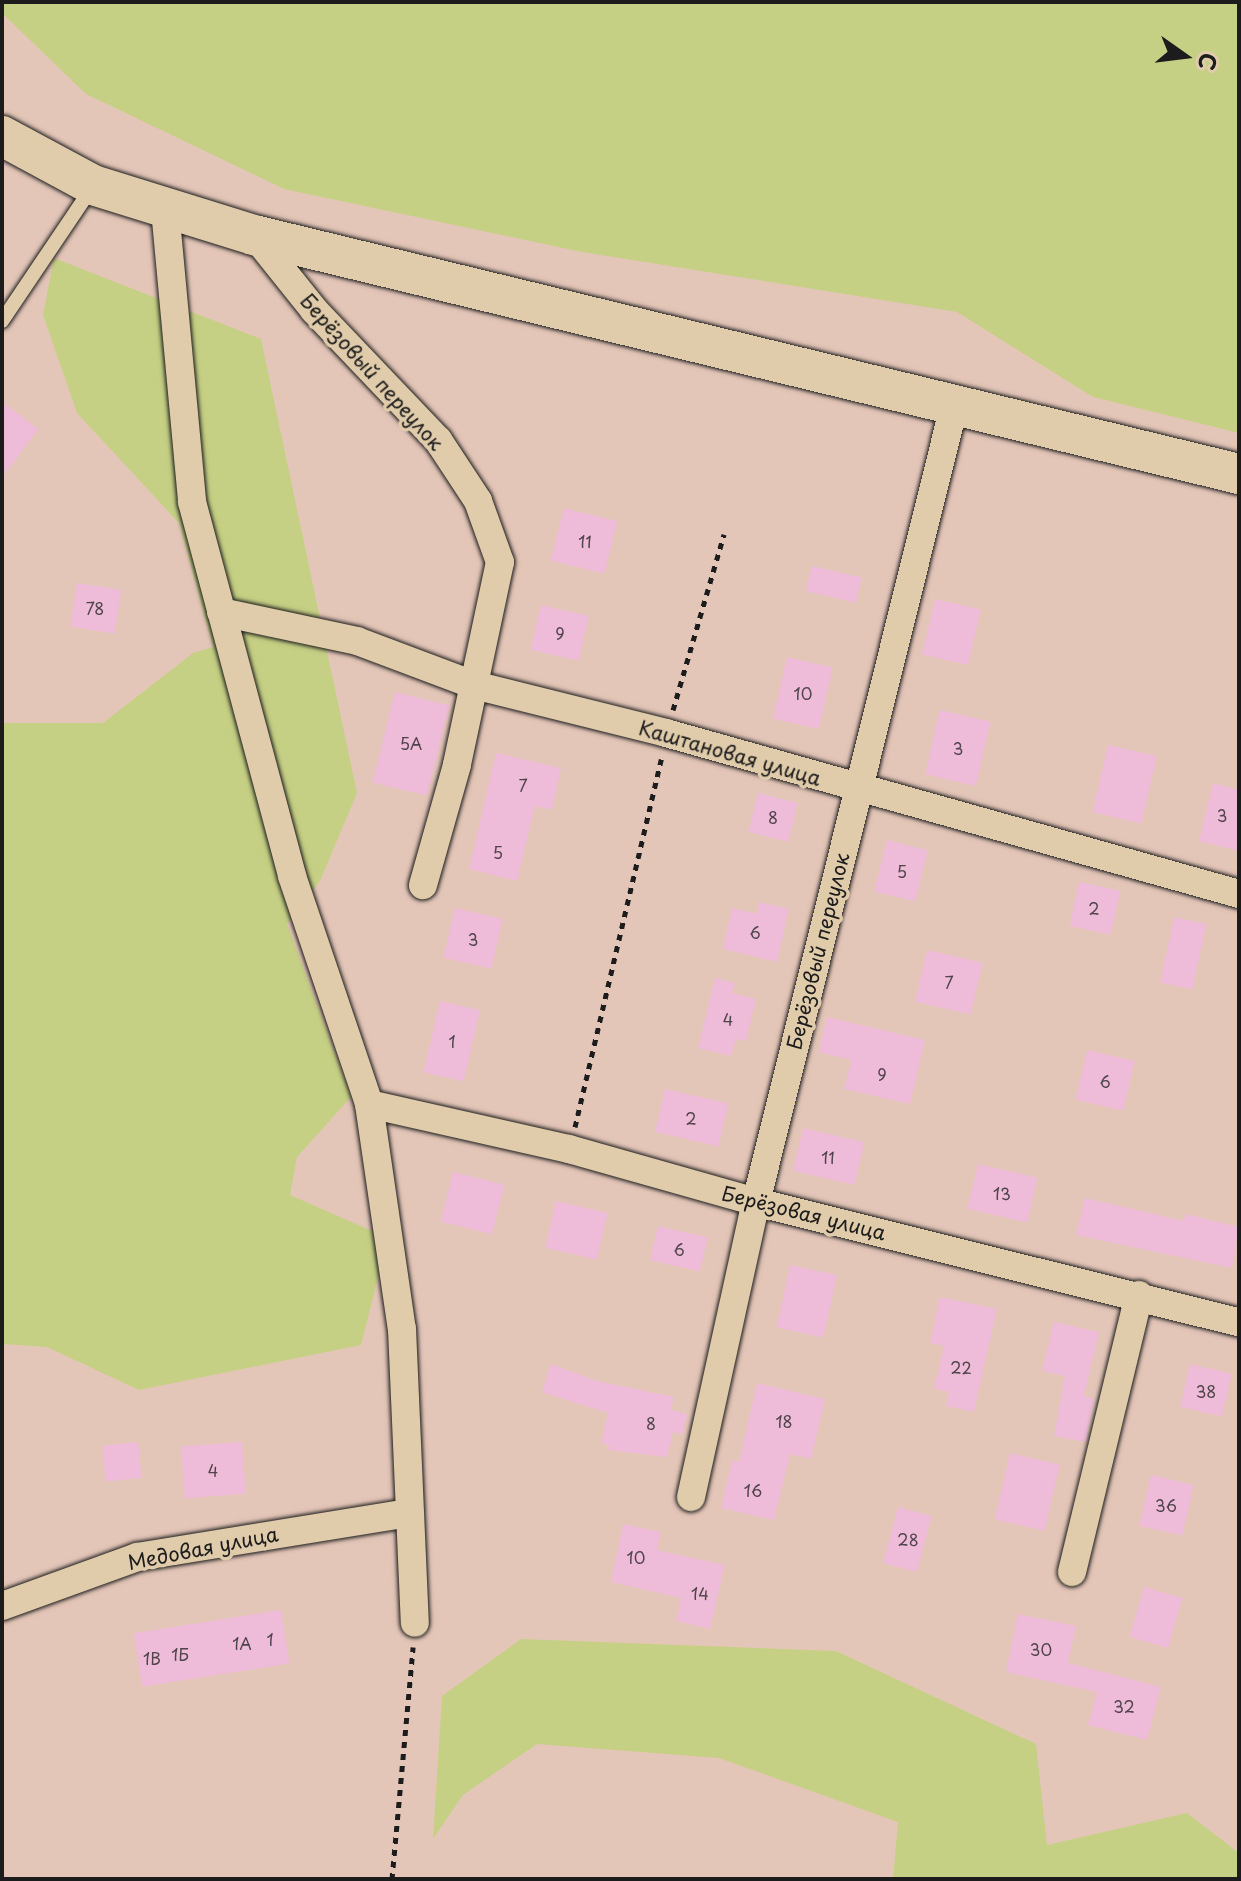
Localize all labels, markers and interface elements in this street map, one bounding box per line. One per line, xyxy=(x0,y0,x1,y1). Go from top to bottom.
north arrow xyxy=(1145,16,1225,96)
text: С xyxy=(1191,50,1227,74)
street label: Берёзовый переулок xyxy=(296,289,448,455)
house number: 11 xyxy=(578,531,592,551)
house number: 78 xyxy=(86,598,104,618)
house number: 9 xyxy=(555,623,565,643)
house number: 10 xyxy=(794,683,812,703)
street label: Каштановая улица xyxy=(636,715,824,791)
house number: 5А xyxy=(400,733,422,753)
house number: 3 xyxy=(953,738,963,758)
house number: 7 xyxy=(518,775,528,795)
house number: 3 xyxy=(1217,805,1227,825)
house number: 8 xyxy=(768,807,778,827)
house number: 5 xyxy=(493,842,503,862)
street label: Берёзовый переулок xyxy=(782,851,854,1051)
house number: 5 xyxy=(897,861,907,881)
house number: 2 xyxy=(1088,898,1100,918)
house number: 6 xyxy=(749,922,761,942)
house number: 3 xyxy=(468,929,478,949)
house number: 7 xyxy=(944,972,954,992)
house number: 4 xyxy=(723,1009,733,1029)
house number: 1 xyxy=(448,1031,456,1051)
house number: 9 xyxy=(877,1064,887,1084)
house number: 6 xyxy=(1099,1071,1111,1091)
house number: 2 xyxy=(685,1108,697,1128)
house number: 11 xyxy=(821,1147,835,1167)
street label: Берёзовая улица xyxy=(719,1181,889,1245)
house number: 13 xyxy=(993,1183,1011,1203)
house number: 6 xyxy=(673,1239,685,1259)
house number: 22 xyxy=(950,1357,972,1377)
house number: 38 xyxy=(1196,1381,1216,1401)
house number: 18 xyxy=(775,1411,793,1431)
house number: 8 xyxy=(646,1413,656,1433)
house number: 4 xyxy=(208,1460,218,1480)
house number: 16 xyxy=(744,1480,762,1500)
house number: 36 xyxy=(1155,1495,1177,1515)
street label: Медовая улица xyxy=(125,1522,281,1574)
house number: 28 xyxy=(897,1529,919,1549)
house number: 10 xyxy=(627,1547,645,1567)
house number: 14 xyxy=(691,1583,709,1603)
house number: 1 xyxy=(266,1629,274,1649)
house number: 1А xyxy=(232,1633,252,1653)
house number: 30 xyxy=(1030,1639,1052,1659)
house number: 1Б xyxy=(171,1644,189,1664)
house number: 1В xyxy=(143,1648,161,1668)
house number: 32 xyxy=(1113,1696,1135,1716)

